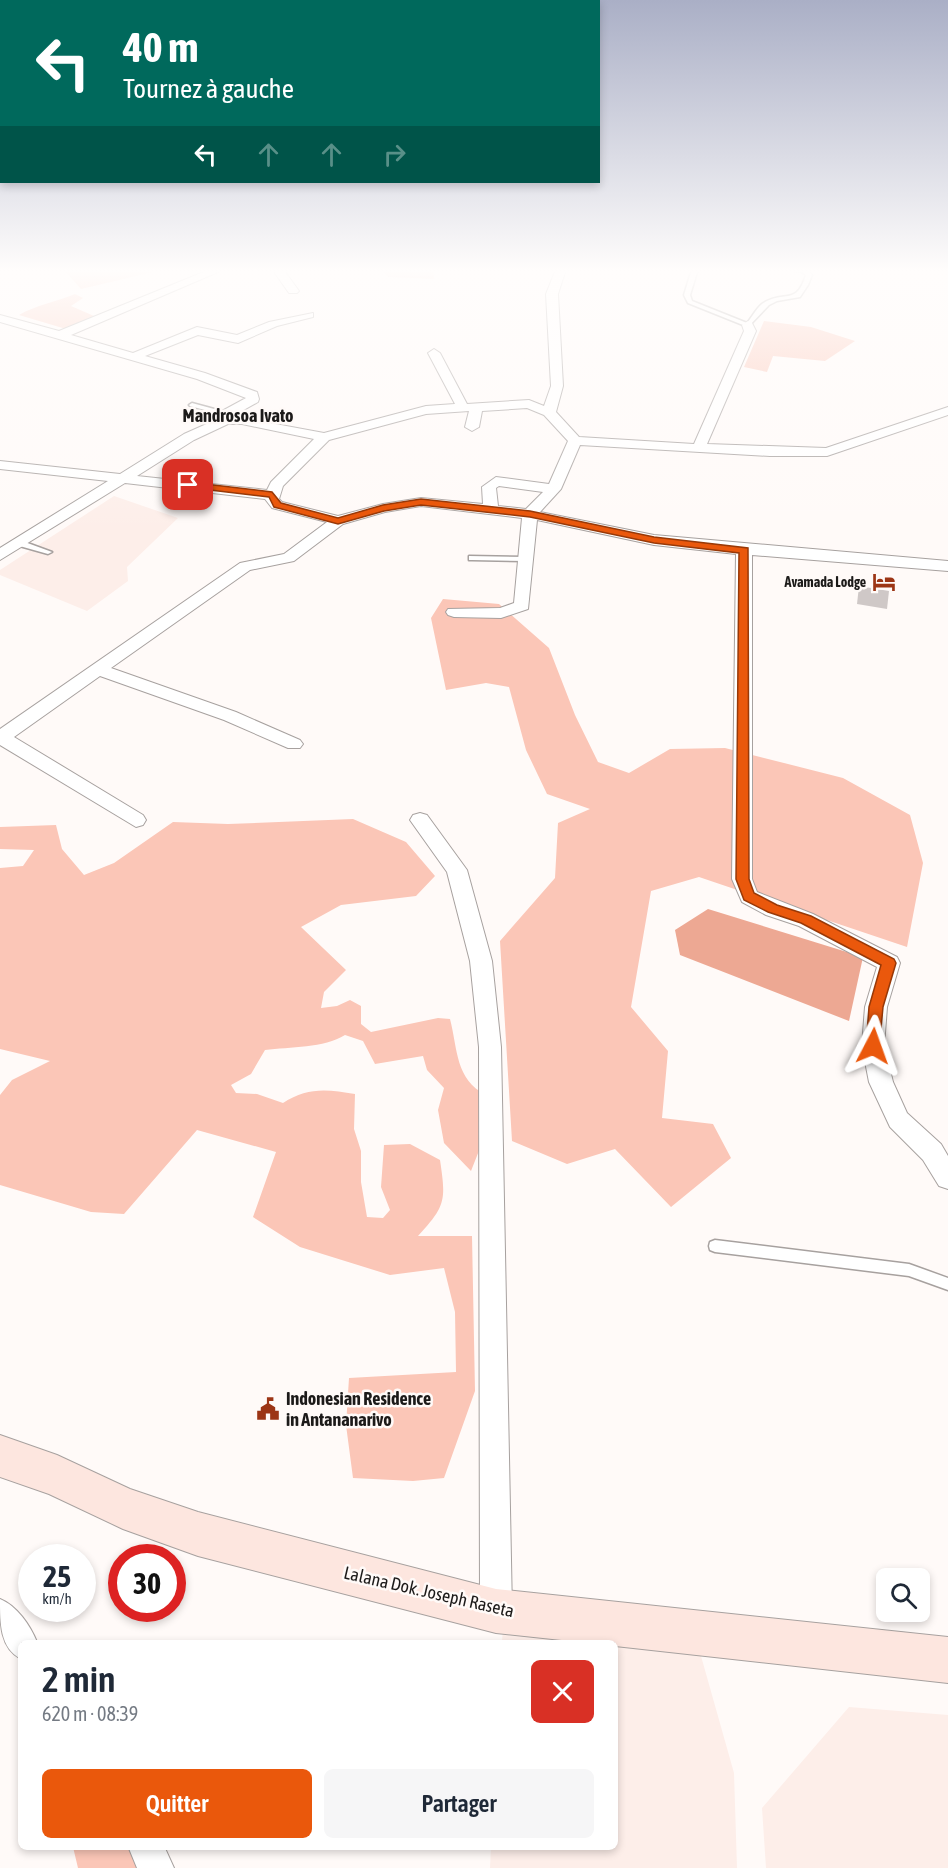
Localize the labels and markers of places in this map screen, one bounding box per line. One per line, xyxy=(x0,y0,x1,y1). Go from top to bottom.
pin xyxy=(162,459,213,510)
hotel icon: Avamada Lodge xyxy=(871,569,897,595)
place label: Avamada Lodge xyxy=(784,574,866,590)
place label: Indonesian Residence in Antananarivo xyxy=(286,1388,431,1430)
public building icon: Indonesian Residence in Antananarivo xyxy=(255,1396,281,1422)

